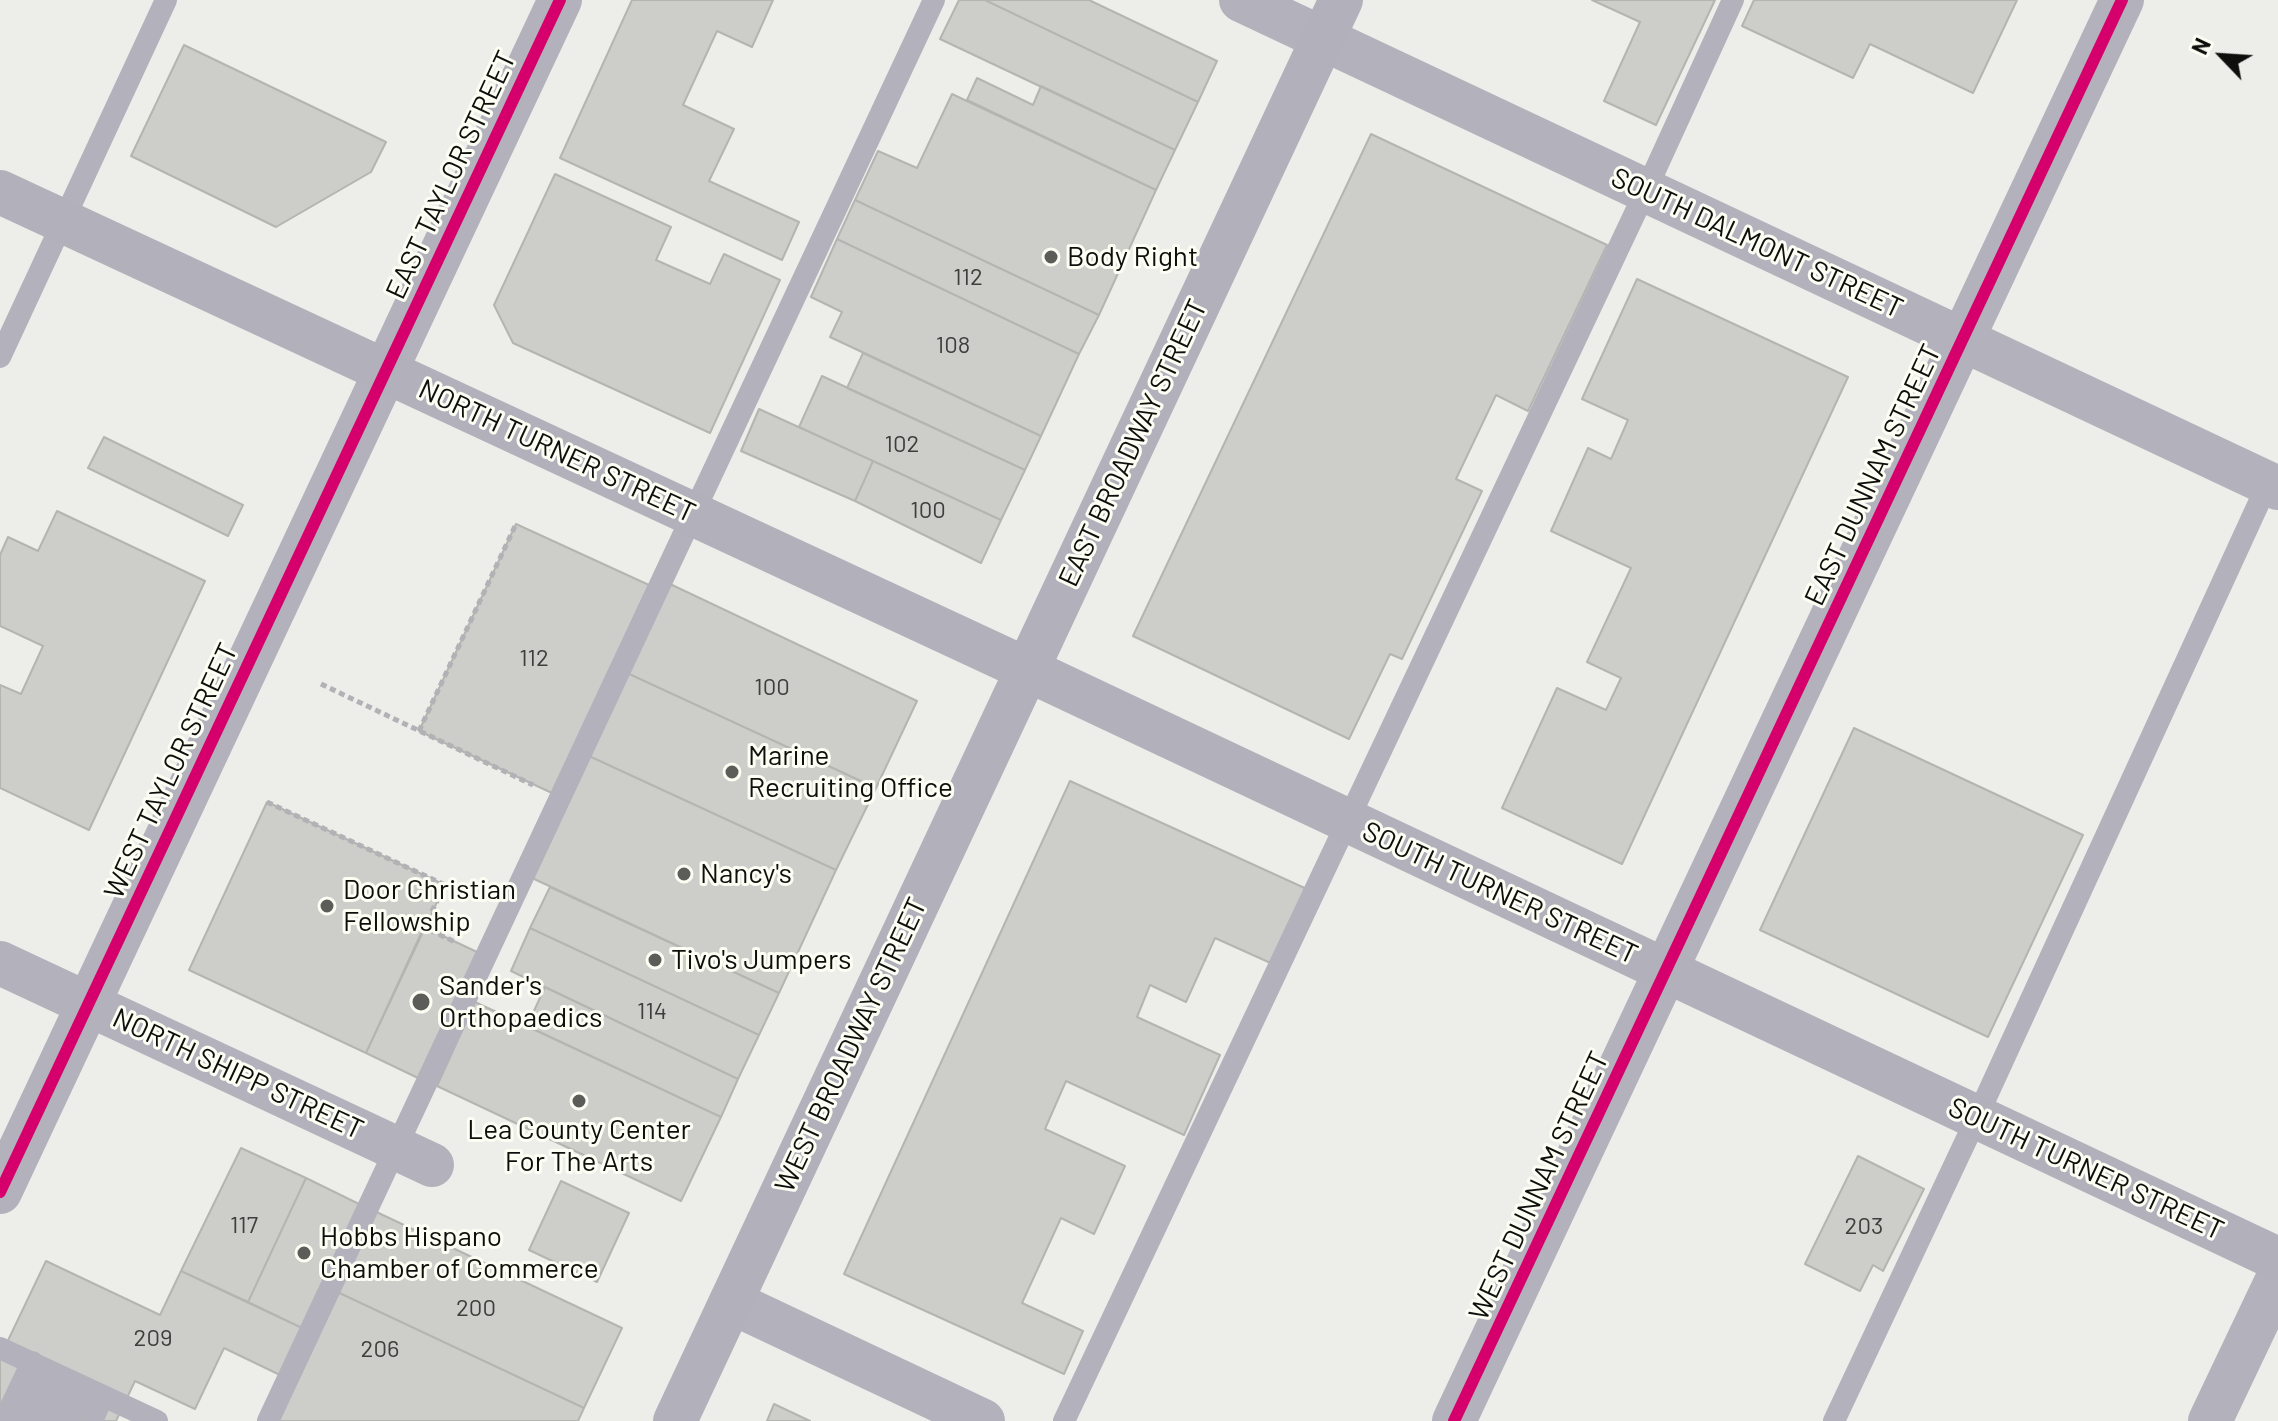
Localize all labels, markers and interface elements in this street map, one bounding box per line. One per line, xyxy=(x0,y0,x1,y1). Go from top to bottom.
north arrow xyxy=(2182,16,2262,96)
text: N xyxy=(2185,34,2215,58)
street label: EAST TAYLOR STREET xyxy=(379,46,523,304)
street label: SOUTH DALMONT STREET xyxy=(1606,161,1908,325)
place label: Body Right xyxy=(1067,240,1198,274)
marker: Body Right xyxy=(1042,248,1060,266)
house number: 112 xyxy=(953,263,983,291)
street label: EAST BROADWAY STREET xyxy=(1052,294,1214,592)
house number: 108 xyxy=(936,331,970,359)
street label: EAST DUNNAM STREET xyxy=(1798,339,1948,611)
street label: NORTH TURNER STREET xyxy=(413,372,701,530)
house number: 102 xyxy=(885,430,919,458)
house number: 100 xyxy=(910,496,946,524)
street label: WEST TAYLOR STREET xyxy=(97,638,245,904)
house number: 112 xyxy=(519,644,549,672)
house number: 100 xyxy=(754,673,790,701)
place label: Marine Recruiting Office xyxy=(748,739,953,805)
marker: Marine Recruiting Office xyxy=(723,763,741,781)
street label: SOUTH TURNER STREET xyxy=(1357,814,1643,972)
place label: Nancy's xyxy=(700,857,792,891)
marker: Nancy's xyxy=(675,865,693,883)
place label: Door Christian Fellowship xyxy=(343,873,516,939)
street label: WEST BROADWAY STREET xyxy=(768,892,934,1198)
marker: Door Christian Fellowship xyxy=(318,897,336,915)
place label: Tivo's Jumpers xyxy=(671,943,852,977)
marker: Tivo's Jumpers xyxy=(646,951,664,969)
place label: Sander's Orthopaedics xyxy=(439,969,602,1035)
marker: Sander's Orthopaedics xyxy=(410,991,432,1013)
house number: 114 xyxy=(637,997,667,1025)
street label: NORTH SHIPP STREET xyxy=(107,1001,369,1147)
street label: WEST DUNNAM STREET xyxy=(1462,1046,1616,1326)
street label: SOUTH TURNER STREET xyxy=(1943,1090,2229,1248)
marker: Lea County Center For The Arts xyxy=(570,1092,588,1110)
place label: Lea County Center For The Arts xyxy=(467,1113,691,1179)
house number: 117 xyxy=(230,1211,258,1239)
house number: 203 xyxy=(1845,1212,1883,1240)
place label: Hobbs Hispano Chamber of Commerce xyxy=(320,1220,599,1286)
marker: Hobbs Hispano Chamber of Commerce xyxy=(295,1244,313,1262)
house number: 200 xyxy=(456,1294,496,1322)
house number: 209 xyxy=(134,1324,172,1352)
house number: 206 xyxy=(361,1335,399,1363)

